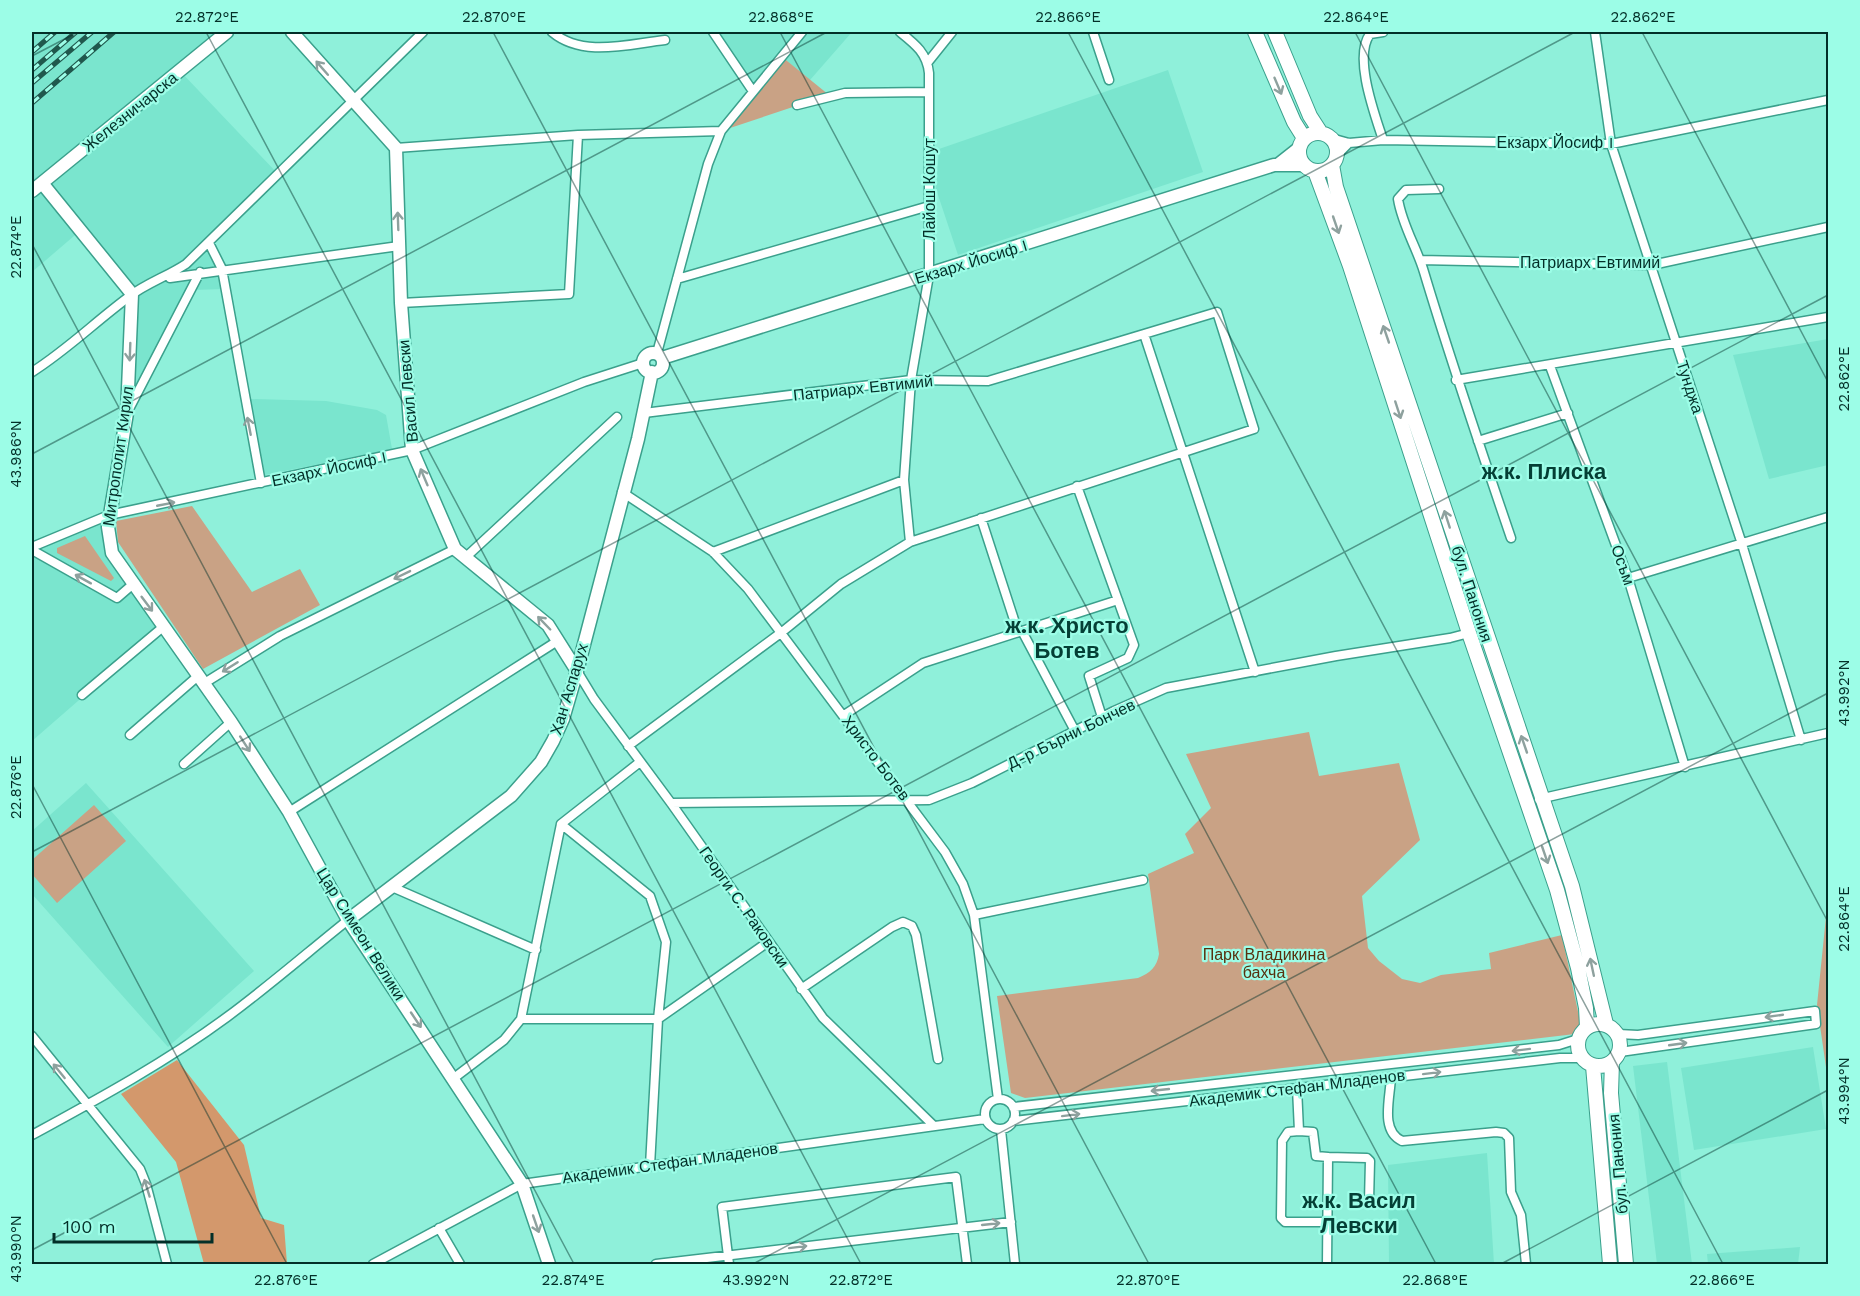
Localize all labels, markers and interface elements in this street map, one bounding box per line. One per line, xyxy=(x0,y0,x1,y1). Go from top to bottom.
text: 22.872°E xyxy=(175,8,239,26)
text: 22.870°E xyxy=(462,8,526,26)
text: 22.868°E xyxy=(748,8,814,26)
text: 22.866°E xyxy=(1035,8,1101,26)
text: 22.864°E xyxy=(1323,8,1389,26)
text: 22.862°E xyxy=(1610,8,1676,26)
one-way arrow xyxy=(316,60,329,76)
street label: Железничарска xyxy=(79,68,181,156)
one-way arrow xyxy=(1273,76,1284,94)
street label: Екзарх Йосиф I xyxy=(1497,133,1613,152)
street label: Лайош Кошут xyxy=(920,137,939,240)
one-way arrow xyxy=(392,212,404,232)
text: 22.874°E xyxy=(7,215,25,279)
one-way arrow xyxy=(1331,215,1342,234)
street label: Екзарх Йосиф I xyxy=(912,236,1030,288)
street label: Патриарх Евтимий xyxy=(1520,253,1660,272)
one-way arrow xyxy=(1380,325,1391,344)
street label: Васил Левски xyxy=(394,339,422,443)
one-way arrow xyxy=(124,342,135,362)
text: 22.862°E xyxy=(1835,346,1853,412)
street label: Тунджа xyxy=(1673,358,1708,416)
street label: Патриарх Евтимий xyxy=(792,371,934,405)
street label: Митрополит Кирил xyxy=(99,385,137,527)
one-way arrow xyxy=(1393,400,1404,419)
one-way arrow xyxy=(243,417,254,436)
text: 43.986°N xyxy=(7,420,25,488)
street label: Екзарх Йосиф I xyxy=(270,448,388,490)
district label: ж.к. Плиска xyxy=(1481,459,1607,484)
one-way arrow xyxy=(418,468,429,486)
one-way arrow xyxy=(156,498,176,509)
one-way arrow xyxy=(1441,510,1452,529)
street label: Осъм xyxy=(1607,542,1639,588)
street label: бул. Панония xyxy=(1447,543,1497,645)
one-way arrow xyxy=(394,569,412,581)
one-way arrow xyxy=(75,573,93,584)
one-way arrow xyxy=(140,596,153,612)
district label: ж.к. Христо Ботев xyxy=(1004,613,1129,663)
one-way arrow xyxy=(537,615,552,630)
street label: Хан Аспарух xyxy=(546,641,592,737)
text: 43.992°N xyxy=(1835,659,1853,727)
one-way arrow xyxy=(222,660,239,673)
street label: Д-р Бърни Бончев xyxy=(1004,695,1138,773)
street label: Христо Ботев xyxy=(838,712,914,804)
one-way arrow xyxy=(239,735,251,752)
one-way arrow xyxy=(1517,735,1528,753)
text: 22.876°E xyxy=(7,755,25,819)
street label: Георги С. Раковски xyxy=(695,843,793,971)
one-way arrow xyxy=(1540,845,1551,864)
street label: Цар Симеон Велики xyxy=(313,864,409,1004)
text: 22.864°E xyxy=(1835,886,1853,952)
park label: Парк Владикина бахча xyxy=(1203,945,1325,982)
one-way arrow xyxy=(1586,958,1598,977)
one-way arrow xyxy=(1764,1011,1784,1022)
one-way arrow xyxy=(410,1012,422,1028)
one-way arrow xyxy=(1667,1038,1687,1049)
one-way arrow xyxy=(1512,1044,1531,1055)
text: 43.994°N xyxy=(1835,1057,1853,1125)
one-way arrow xyxy=(52,1064,66,1079)
street label: Академик Стефан Младенов xyxy=(1188,1065,1406,1111)
one-way arrow xyxy=(1422,1067,1441,1078)
one-way arrow xyxy=(1151,1085,1171,1096)
one-way arrow xyxy=(1061,1109,1081,1120)
street label: бул. Панония xyxy=(1604,1113,1632,1215)
street label: Академик Стефан Младенов xyxy=(561,1138,779,1188)
one-way arrow xyxy=(140,1179,151,1198)
district label: ж.к. Васил Левски xyxy=(1301,1188,1416,1238)
scale bar xyxy=(54,1206,212,1244)
one-way arrow xyxy=(531,1214,542,1233)
text: 43.990°N xyxy=(7,1215,25,1283)
text: 100 m xyxy=(63,1216,116,1237)
one-way arrow xyxy=(981,1218,1001,1229)
one-way arrow xyxy=(787,1241,807,1252)
text: 22.876°E xyxy=(254,1271,318,1289)
text: 22.874°E xyxy=(541,1271,605,1289)
text: 43.992°N xyxy=(722,1271,790,1289)
text: 22.872°E xyxy=(829,1271,893,1289)
text: 22.870°E xyxy=(1116,1271,1180,1289)
text: 22.868°E xyxy=(1402,1271,1468,1289)
text: 22.866°E xyxy=(1689,1271,1755,1289)

